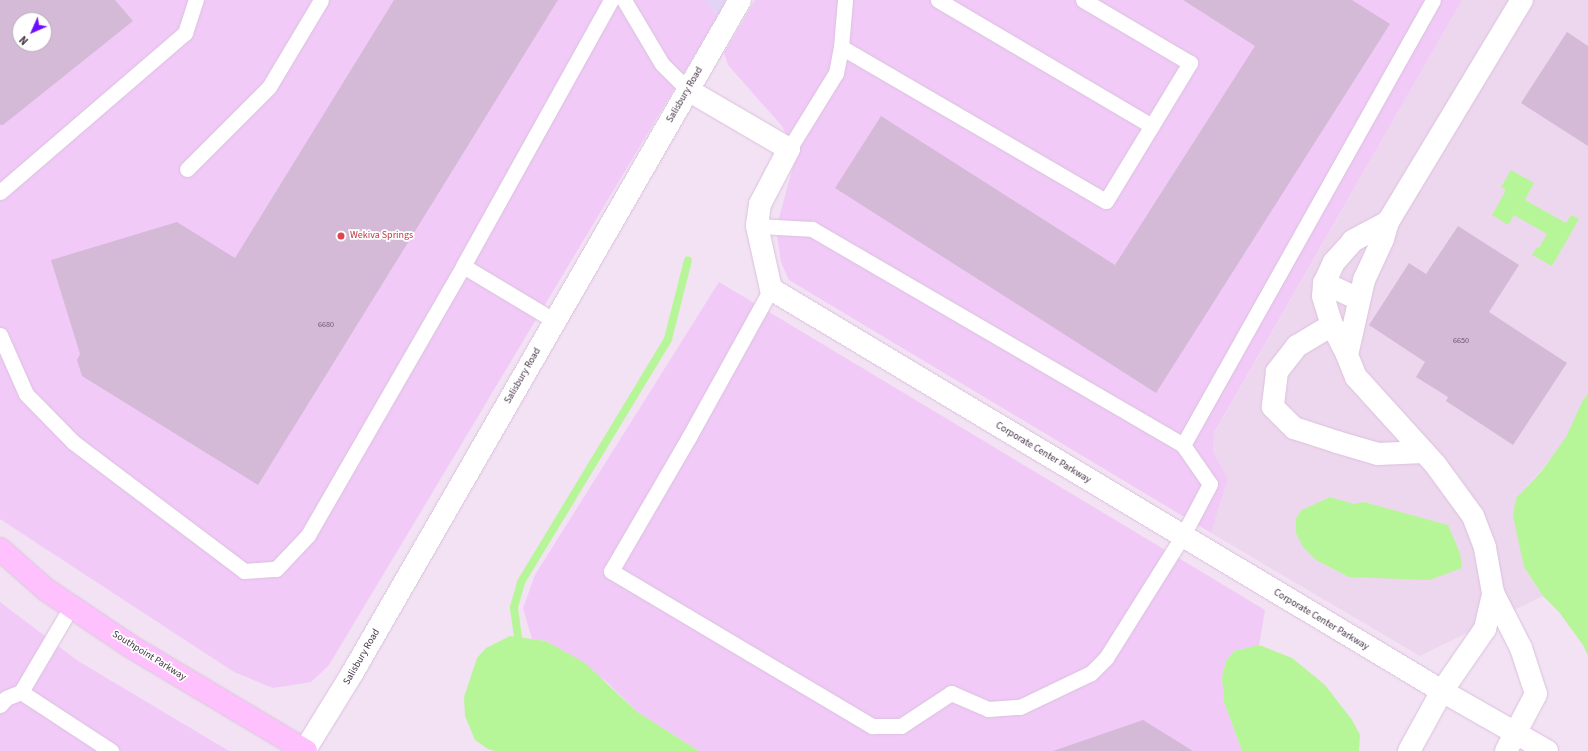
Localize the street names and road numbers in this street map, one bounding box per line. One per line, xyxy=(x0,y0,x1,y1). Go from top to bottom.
street label: Salisbury Road xyxy=(664,65,706,125)
street label: Salisbury Road xyxy=(502,346,544,406)
street label: Corporate Center Parkway xyxy=(993,420,1093,486)
street label: Corporate Center Parkway xyxy=(1271,587,1371,653)
street label: Salisbury Road xyxy=(341,627,383,687)
street label: Southpoint Parkway xyxy=(110,628,188,684)

